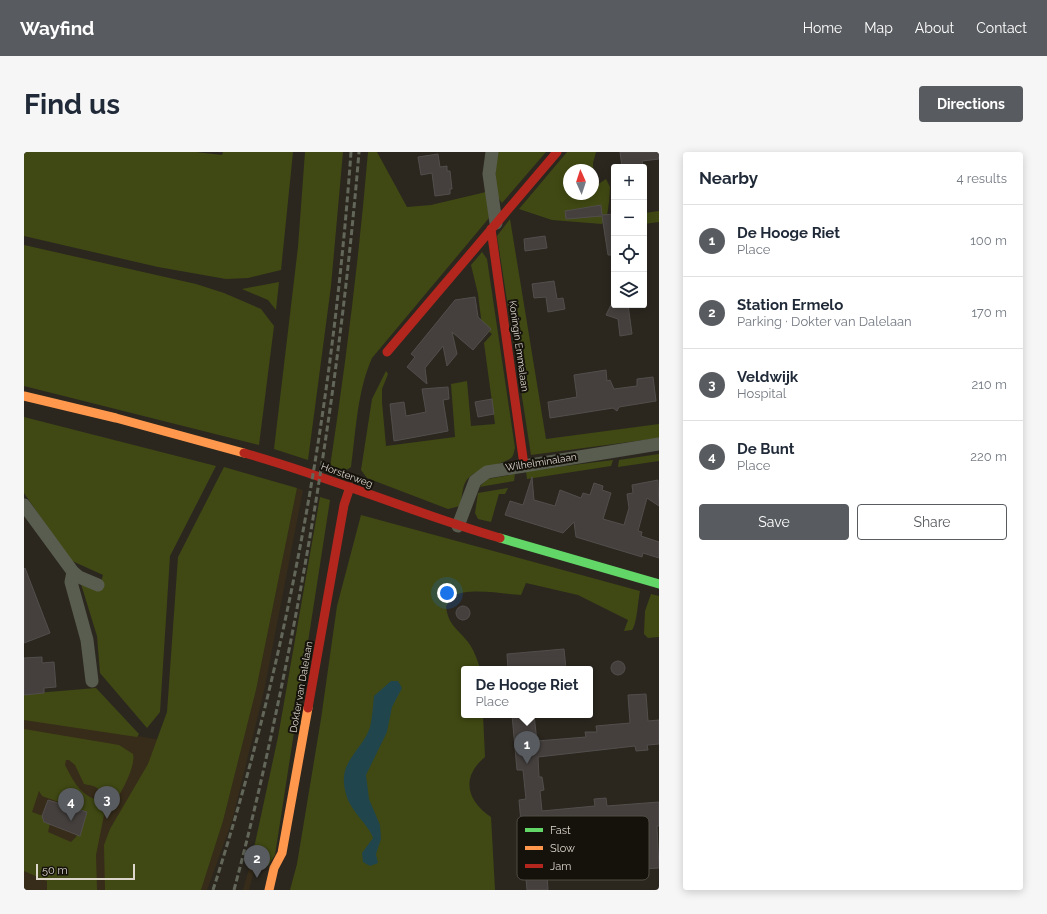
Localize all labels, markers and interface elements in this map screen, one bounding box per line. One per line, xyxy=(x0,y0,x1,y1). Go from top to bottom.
text: Wayfind xyxy=(20,17,94,39)
text: Home xyxy=(803,20,842,36)
text: Map xyxy=(864,20,893,36)
text: About xyxy=(915,20,954,36)
text: Contact xyxy=(976,20,1027,36)
button: Directions xyxy=(919,86,1023,122)
text: Find us xyxy=(24,88,120,121)
north arrow xyxy=(563,164,599,200)
map controls xyxy=(611,164,647,308)
button: + xyxy=(611,164,647,200)
text: Nearby xyxy=(699,168,758,188)
text: 4 results xyxy=(956,171,1007,186)
button: − xyxy=(611,200,647,236)
text: De Hooge Riet xyxy=(737,224,840,242)
text: 1 xyxy=(709,233,715,248)
text: 100 m xyxy=(970,233,1007,248)
button: locate xyxy=(611,236,647,272)
text: Place xyxy=(737,242,770,257)
button: layers xyxy=(611,272,647,308)
text: Station Ermelo xyxy=(737,296,843,314)
street label: Koningin Emmalaan xyxy=(507,300,531,392)
text: 2 xyxy=(708,305,716,320)
text: 170 m xyxy=(971,305,1007,320)
text: Parking · Dokter van Dalelaan xyxy=(737,314,912,329)
text: Veldwijk xyxy=(737,368,798,386)
text: 3 xyxy=(708,377,716,392)
text: 210 m xyxy=(971,377,1007,392)
text: Hospital xyxy=(737,386,786,401)
text: De Bunt xyxy=(737,440,795,458)
text: 4 xyxy=(708,449,716,464)
text: 220 m xyxy=(970,449,1007,464)
street label: Wilhelminalaan xyxy=(505,451,578,473)
text: Place xyxy=(737,458,770,473)
street label: Horsterweg xyxy=(320,461,374,489)
button: Save xyxy=(699,504,849,540)
button: Share xyxy=(857,504,1007,540)
your location xyxy=(437,583,457,603)
street label: Dokter van Dalelaan xyxy=(288,640,314,734)
popup xyxy=(461,666,593,718)
text: De Hooge Riet xyxy=(475,676,579,694)
text: Place xyxy=(475,694,509,709)
pin: 1 xyxy=(514,731,540,764)
pin: 3 xyxy=(94,786,120,819)
pin: 4 xyxy=(58,788,84,821)
legend xyxy=(517,816,649,880)
text: Fast xyxy=(550,824,571,837)
text: Slow xyxy=(550,842,575,855)
pin: 2 xyxy=(244,845,270,878)
text: Jam xyxy=(550,860,571,873)
scale bar xyxy=(36,862,135,881)
text: 50 m xyxy=(42,864,68,877)

